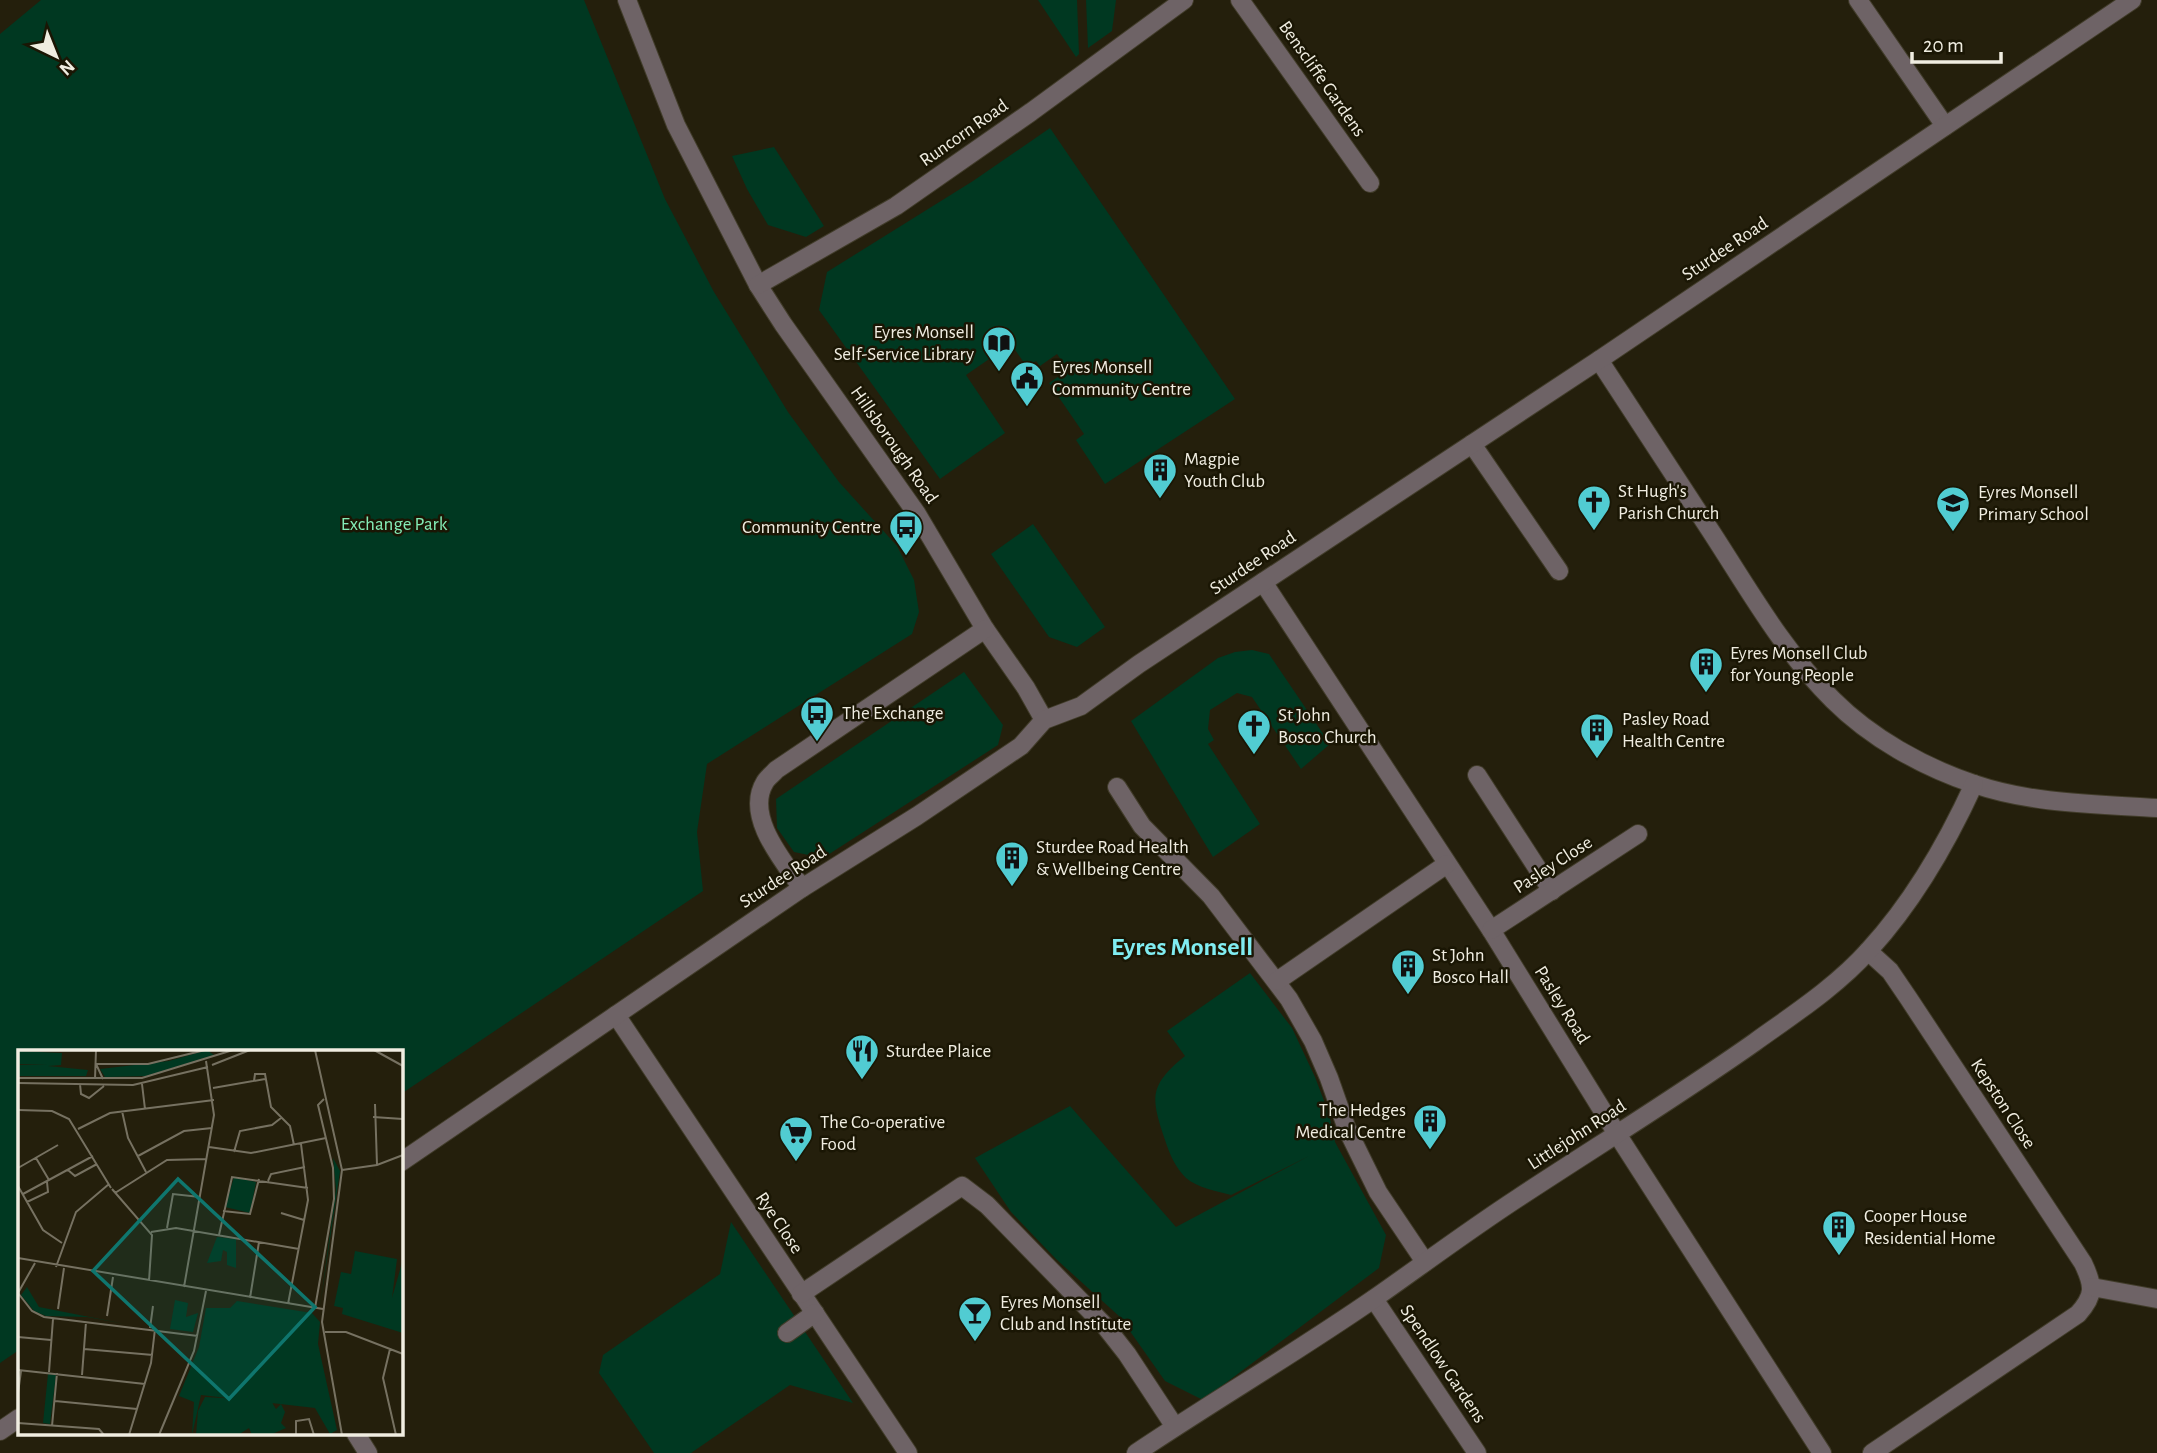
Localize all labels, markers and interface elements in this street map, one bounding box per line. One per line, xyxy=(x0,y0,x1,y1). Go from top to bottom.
street label: Benscliffe Gardens xyxy=(1275,18,1369,140)
north arrow xyxy=(21,21,91,91)
scale bar xyxy=(1912,21,2001,65)
text: 20 m xyxy=(1923,35,1964,56)
text: N xyxy=(55,56,78,79)
street label: Runcorn Road xyxy=(916,96,1012,170)
street label: Sturdee Road xyxy=(1679,213,1771,285)
place label: Eyres Monsell Self-Service Library xyxy=(834,323,974,364)
library icon: Eyres Monsell Self-Service Library xyxy=(980,324,1018,373)
place label: Eyres Monsell Community Centre xyxy=(1052,358,1191,399)
public building icon: Eyres Monsell Community Centre xyxy=(1008,359,1046,408)
street label: Hillsborough Road xyxy=(847,383,941,507)
place label: Magpie Youth Club xyxy=(1184,450,1265,491)
building icon: Magpie Youth Club xyxy=(1141,451,1179,500)
place label: St Hugh's Parish Church xyxy=(1618,482,1719,523)
church icon: St Hugh's Parish Church xyxy=(1575,483,1613,532)
place label: Eyres Monsell Primary School xyxy=(1978,483,2089,524)
school or university icon: Eyres Monsell Primary School xyxy=(1934,484,1972,533)
bus stop icon: Community Centre xyxy=(887,508,925,557)
park label: Exchange Park xyxy=(341,515,448,534)
place label: Community Centre xyxy=(742,518,881,537)
street label: Sturdee Road xyxy=(1207,527,1299,599)
place label: Eyres Monsell Club for Young People xyxy=(1730,644,1868,685)
building icon: Eyres Monsell Club for Young People xyxy=(1687,645,1725,694)
bus stop icon: The Exchange xyxy=(798,694,836,743)
place label: The Exchange xyxy=(842,704,944,723)
place label: St John Bosco Church xyxy=(1278,706,1377,747)
church icon: St John Bosco Church xyxy=(1235,707,1273,756)
place label: Pasley Road Health Centre xyxy=(1622,710,1725,751)
building icon: Pasley Road Health Centre xyxy=(1578,711,1616,760)
street label: Pasley Close xyxy=(1510,833,1596,897)
place label: Sturdee Road Health & Wellbeing Centre xyxy=(1036,838,1189,879)
building icon: Sturdee Road Health & Wellbeing Centre xyxy=(993,839,1031,888)
street label: Sturdee Road xyxy=(736,842,830,912)
district label: Eyres Monsell xyxy=(1111,934,1253,960)
place label: St John Bosco Hall xyxy=(1432,946,1509,987)
building icon: St John Bosco Hall xyxy=(1389,947,1427,996)
street label: Pasley Road xyxy=(1531,963,1593,1047)
restaurant icon: Sturdee Plaice xyxy=(843,1032,881,1081)
place label: Sturdee Plaice xyxy=(886,1042,991,1061)
inset map xyxy=(18,1050,402,1436)
street label: Kepston Close xyxy=(1967,1056,2039,1152)
street label: Littlejohn Road xyxy=(1524,1096,1630,1174)
place label: The Hedges Medical Centre xyxy=(1295,1101,1406,1142)
building icon: The Hedges Medical Centre xyxy=(1411,1102,1449,1151)
place label: The Co-operative Food xyxy=(820,1113,945,1154)
supermarket icon: The Co-operative Food xyxy=(777,1114,815,1163)
street label: Rye Close xyxy=(752,1189,806,1257)
place label: Cooper House Residential Home xyxy=(1864,1207,1996,1248)
building icon: Cooper House Residential Home xyxy=(1820,1208,1858,1257)
place label: Eyres Monsell Club and Institute xyxy=(1000,1293,1131,1334)
bar icon: Eyres Monsell Club and Institute xyxy=(956,1294,994,1343)
street label: Spendlow Gardens xyxy=(1397,1301,1489,1427)

